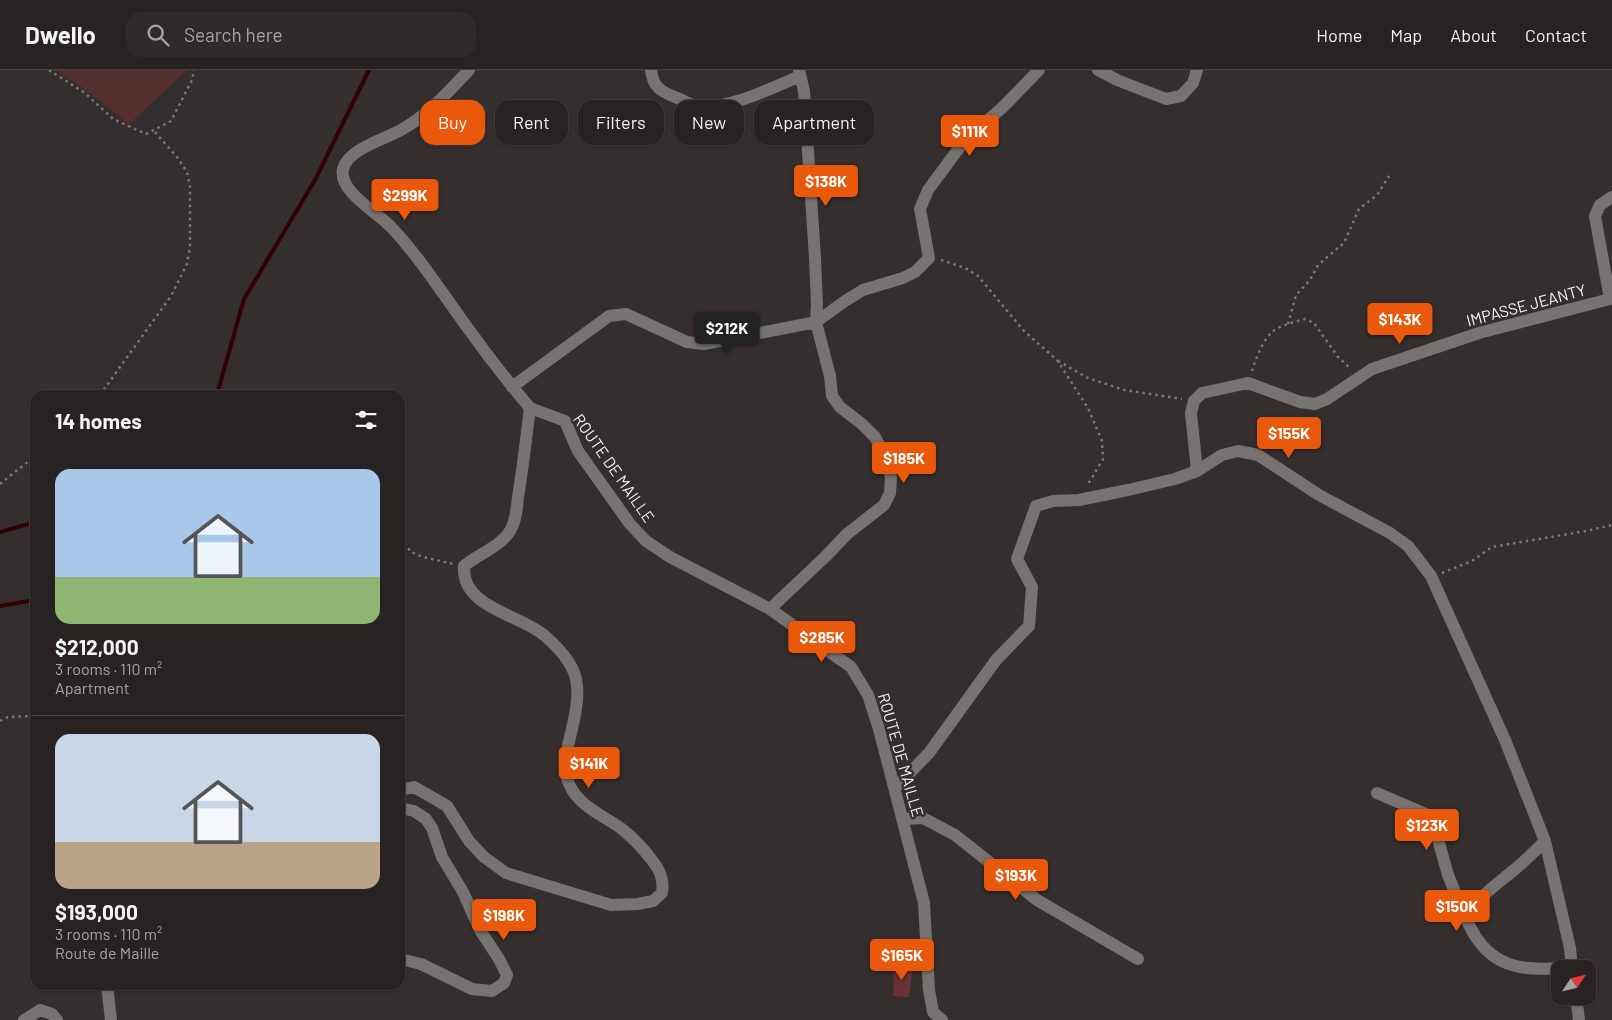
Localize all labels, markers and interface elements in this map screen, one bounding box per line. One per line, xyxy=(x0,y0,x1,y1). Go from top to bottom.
search box xyxy=(126,12,476,57)
text: Dwello xyxy=(25,20,96,49)
icon: search xyxy=(144,21,172,49)
text: Search here xyxy=(184,23,283,46)
text: Home xyxy=(1316,24,1362,46)
text: Map xyxy=(1390,24,1422,46)
text: About xyxy=(1450,24,1497,46)
text: Contact xyxy=(1525,24,1587,46)
chip: Buy xyxy=(420,100,485,145)
chip: Rent xyxy=(495,100,568,145)
chip: Filters xyxy=(578,100,664,145)
chip: New xyxy=(674,100,744,145)
chip: Apartment xyxy=(754,100,874,145)
pin: $111K xyxy=(935,114,1005,157)
text: $111K xyxy=(952,121,988,140)
pin: $138K xyxy=(791,164,861,207)
text: $138K xyxy=(805,171,847,190)
pin: $299K xyxy=(370,178,440,221)
text: $299K xyxy=(382,185,428,204)
street label: IMPASSE JEANTY xyxy=(1464,279,1588,330)
pin: $143K xyxy=(1365,302,1435,345)
text: $143K xyxy=(1378,309,1422,328)
pin: $212K xyxy=(692,312,762,354)
text: $212K xyxy=(706,318,748,337)
icon: filters xyxy=(352,406,380,434)
text: 14 homes xyxy=(55,408,142,433)
street label: ROUTE DE MAILLE xyxy=(570,410,659,526)
pin: $155K xyxy=(1254,416,1324,459)
text: $155K xyxy=(1268,423,1310,442)
pin: $185K xyxy=(869,442,939,484)
text: $185K xyxy=(883,448,925,467)
icon: home xyxy=(173,501,263,591)
pin: $285K xyxy=(787,620,857,663)
text: $285K xyxy=(799,627,845,646)
text: $212,000 xyxy=(55,634,139,659)
text: 3 rooms · 110 m² xyxy=(55,659,162,678)
text: Apartment xyxy=(55,678,130,697)
street label: ROUTE DE MAILLE xyxy=(875,691,928,819)
pin: $141K xyxy=(554,746,624,789)
text: $141K xyxy=(570,753,608,772)
icon: home xyxy=(173,767,263,857)
pin: $123K xyxy=(1392,808,1462,851)
text: $123K xyxy=(1406,815,1448,834)
pin: $193K xyxy=(981,858,1051,901)
text: $193K xyxy=(995,865,1037,884)
pin: $150K xyxy=(1422,890,1492,932)
text: $150K xyxy=(1436,896,1478,915)
pin: $198K xyxy=(469,898,539,941)
text: $193,000 xyxy=(55,899,138,924)
text: $198K xyxy=(483,905,525,924)
text: 3 rooms · 110 m² xyxy=(55,924,162,943)
pin: $165K xyxy=(867,938,937,981)
text: Route de Maille xyxy=(55,943,159,962)
text: $165K xyxy=(881,945,923,964)
north arrow xyxy=(1551,960,1596,1005)
map controls xyxy=(1551,960,1596,1005)

